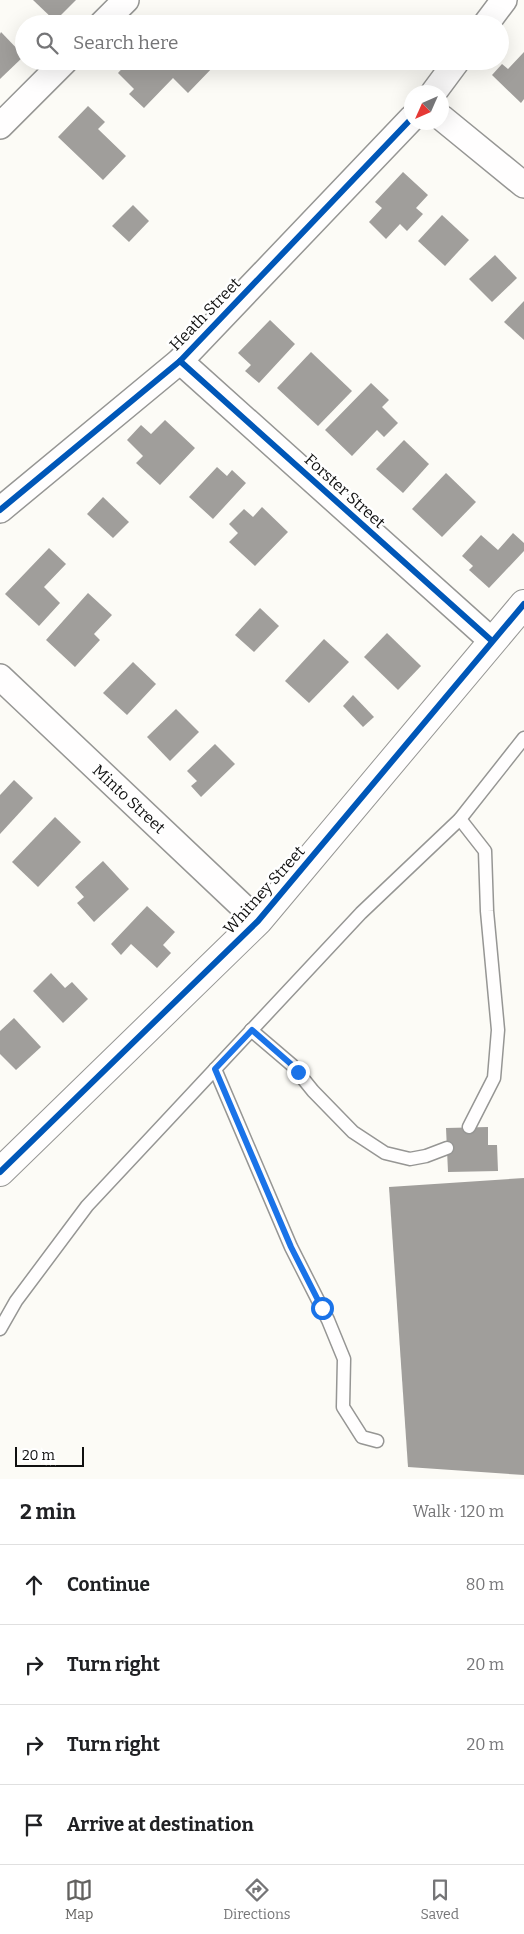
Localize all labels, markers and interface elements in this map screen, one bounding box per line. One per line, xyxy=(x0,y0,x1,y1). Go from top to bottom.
search box xyxy=(15,15,509,70)
icon: search xyxy=(33,29,61,57)
text: Search here xyxy=(73,31,178,54)
north arrow xyxy=(404,85,449,130)
street label: Heath Street xyxy=(166,273,245,354)
street label: Forster Street xyxy=(301,450,389,532)
street label: Minto Street xyxy=(89,761,169,838)
street label: Whitney Street xyxy=(219,842,309,938)
route end xyxy=(287,1061,310,1084)
route start xyxy=(311,1297,334,1320)
scale bar xyxy=(15,1444,84,1467)
text: 20 m xyxy=(22,1447,55,1464)
text: 2 min xyxy=(20,1499,76,1525)
text: Walk · 120 m xyxy=(413,1502,504,1521)
icon: ahead xyxy=(20,1571,48,1599)
text: Continue xyxy=(67,1573,150,1596)
text: 80 m xyxy=(466,1575,504,1594)
icon: right xyxy=(20,1651,48,1679)
text: Turn right xyxy=(67,1653,160,1676)
text: 20 m xyxy=(467,1655,504,1674)
icon: right xyxy=(20,1731,48,1759)
text: Turn right xyxy=(67,1733,160,1756)
text: 20 m xyxy=(467,1735,504,1754)
icon: arrive xyxy=(20,1811,48,1839)
text: Arrive at destination xyxy=(67,1813,254,1836)
tab: Map xyxy=(65,1876,93,1923)
tab: Directions xyxy=(223,1876,291,1923)
tab: Saved xyxy=(421,1876,459,1923)

